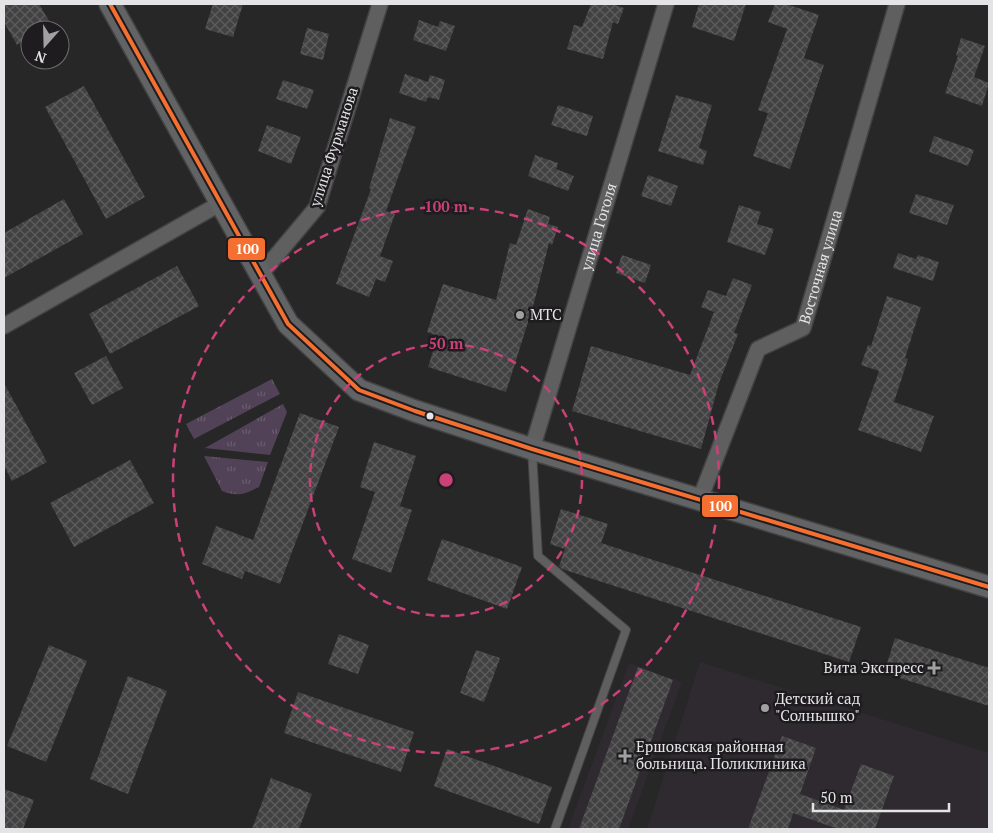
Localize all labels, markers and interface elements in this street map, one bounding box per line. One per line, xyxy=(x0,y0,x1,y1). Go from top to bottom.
north arrow xyxy=(20,20,70,70)
text: N xyxy=(32,47,49,68)
street label: улица Фурманова xyxy=(304,84,362,210)
street label: улица Гоголя xyxy=(575,180,621,274)
text: 100 m xyxy=(424,196,468,216)
street label: Восточная улица xyxy=(794,207,846,326)
line badge: 100 xyxy=(227,237,266,261)
text: 100 xyxy=(235,239,259,258)
place label: МТС xyxy=(530,304,562,324)
marker: МТС xyxy=(514,309,526,321)
text: 50 m xyxy=(429,333,464,353)
unlabelled marker xyxy=(425,411,435,421)
centre of rings xyxy=(437,471,455,489)
line badge: 100 xyxy=(701,494,739,518)
text: 100 xyxy=(708,496,732,515)
place label: Вита Экспресс xyxy=(824,657,924,677)
marker: Вита Экспресс xyxy=(928,662,940,674)
place label: Детский сад "Солнышко" xyxy=(775,688,861,725)
marker: Детский сад "Солнышко" xyxy=(759,702,771,714)
place label: Ершовская районная больница. Поликлиника xyxy=(636,736,806,773)
marker: Ершовская районная больница. Поликлиника xyxy=(618,749,632,763)
scale bar xyxy=(813,780,949,812)
text: 50 m xyxy=(820,787,853,807)

